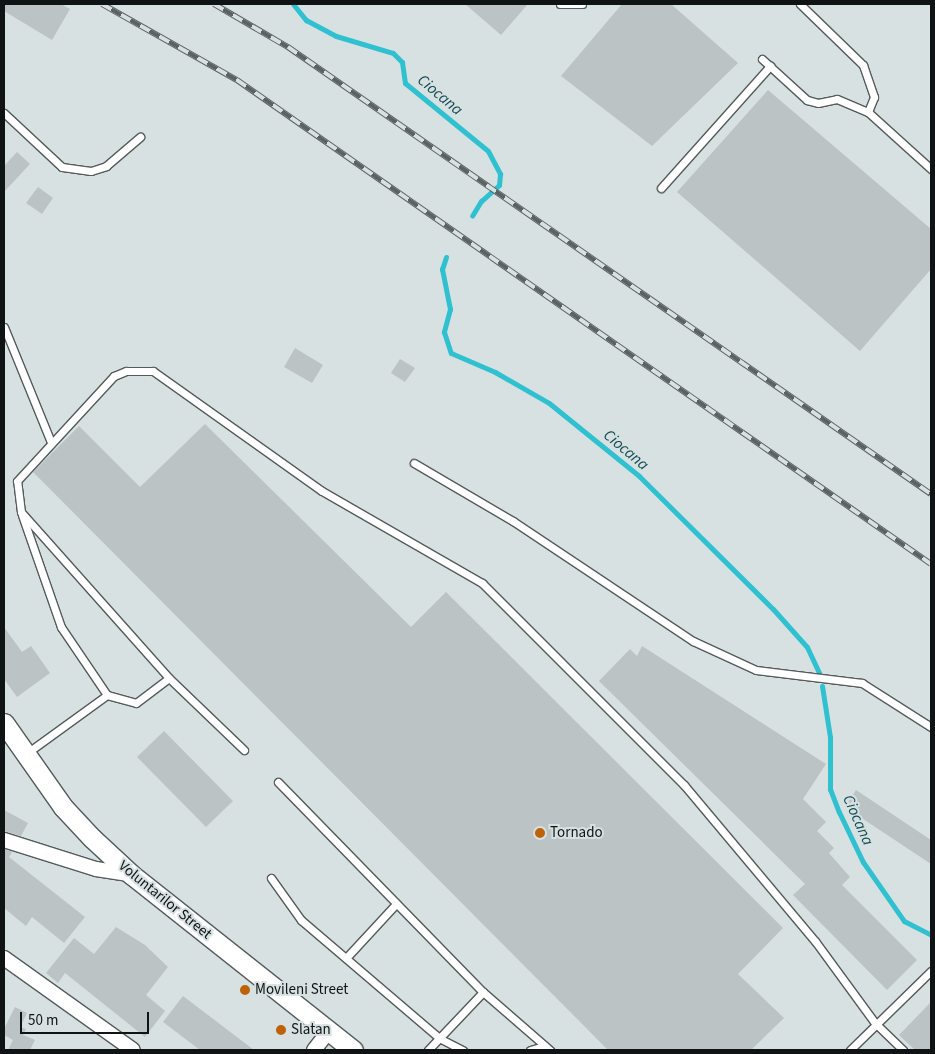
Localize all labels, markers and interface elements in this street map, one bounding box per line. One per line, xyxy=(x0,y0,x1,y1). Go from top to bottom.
water label: Ciocana xyxy=(413,71,467,119)
water label: Ciocana xyxy=(599,426,653,474)
water label: Ciocana xyxy=(838,792,878,848)
place label: Tornado xyxy=(550,824,603,842)
marker: Tornado xyxy=(534,827,546,839)
street label: Voluntarilor Street xyxy=(115,857,215,943)
place label: Movileni Street xyxy=(255,981,348,999)
marker: Movileni Street xyxy=(239,984,251,996)
scale bar xyxy=(22,1002,151,1034)
text: 50 m xyxy=(28,1010,58,1031)
place label: Slatan xyxy=(291,1021,331,1039)
marker: Slatan xyxy=(275,1024,287,1036)

